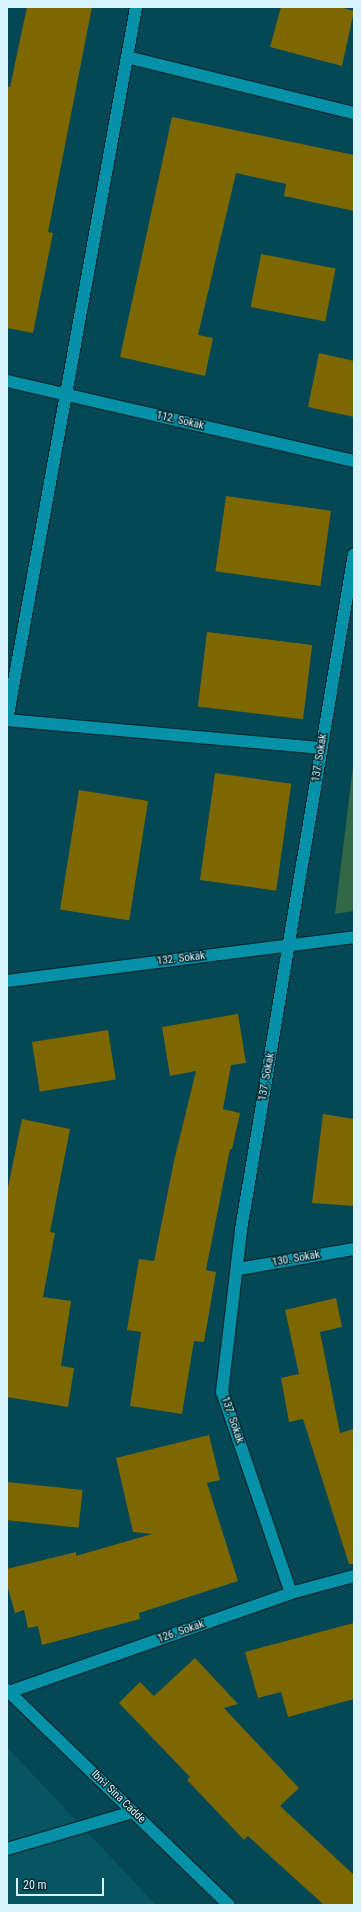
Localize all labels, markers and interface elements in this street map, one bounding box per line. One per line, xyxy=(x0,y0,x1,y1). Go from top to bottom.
street label: 112. Sokak xyxy=(155,409,205,433)
street label: 137. Sokak xyxy=(310,733,330,783)
street label: 132. Sokak xyxy=(156,950,206,968)
street label: 137. Sokak xyxy=(256,1052,278,1102)
street label: 130. Sokak xyxy=(271,1248,321,1270)
street label: 137. Sokak xyxy=(218,1395,246,1445)
street label: 126. Sokak xyxy=(156,1618,206,1646)
street label: Ibn-i Sina Cadde xyxy=(88,1768,148,1826)
scale bar xyxy=(18,1870,106,1896)
text: 20 m xyxy=(23,1878,47,1892)

